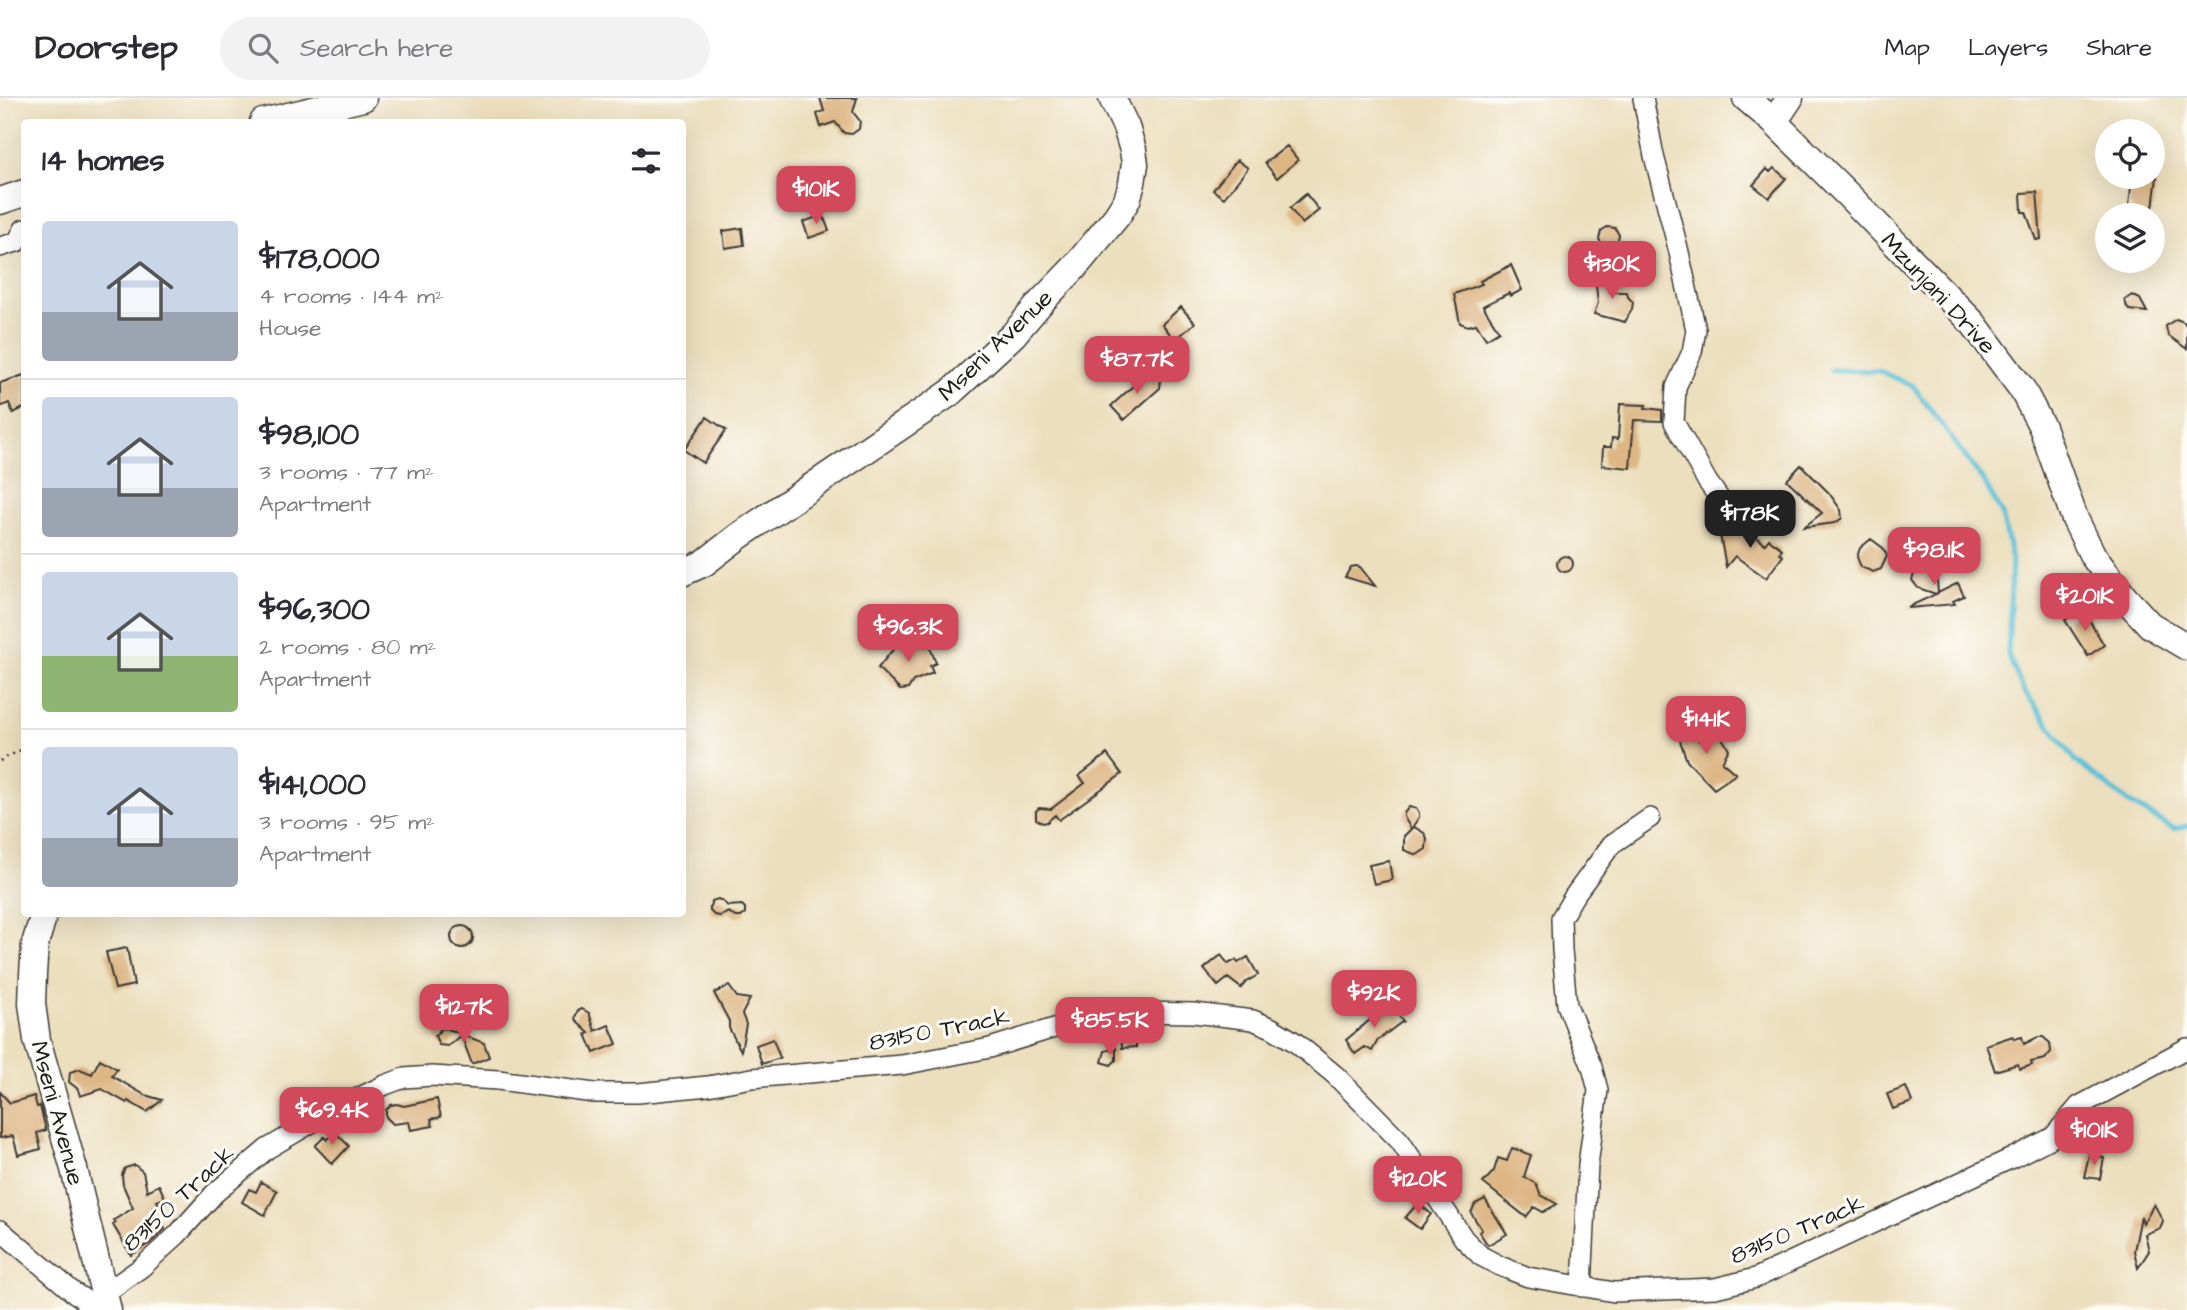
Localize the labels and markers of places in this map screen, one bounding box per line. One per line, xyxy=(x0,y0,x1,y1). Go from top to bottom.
pin: $101K xyxy=(767,166,865,226)
pin: $130K xyxy=(1563,242,1661,301)
pin: $87.7K xyxy=(1080,336,1194,396)
pin: $178K xyxy=(1701,490,1799,550)
pin: $98.1K xyxy=(1877,528,1991,587)
pin: $201K xyxy=(2036,574,2134,633)
pin: $96.3K xyxy=(851,604,965,664)
pin: $141K xyxy=(1657,696,1755,756)
pin: $92K xyxy=(1333,970,1415,1030)
pin: $127K xyxy=(415,984,513,1044)
pin: $85.5K xyxy=(1053,998,1167,1057)
pin: $69.4K xyxy=(275,1088,389,1147)
pin: $101K xyxy=(2045,1108,2143,1167)
pin: $120K xyxy=(1369,1156,1467,1216)

